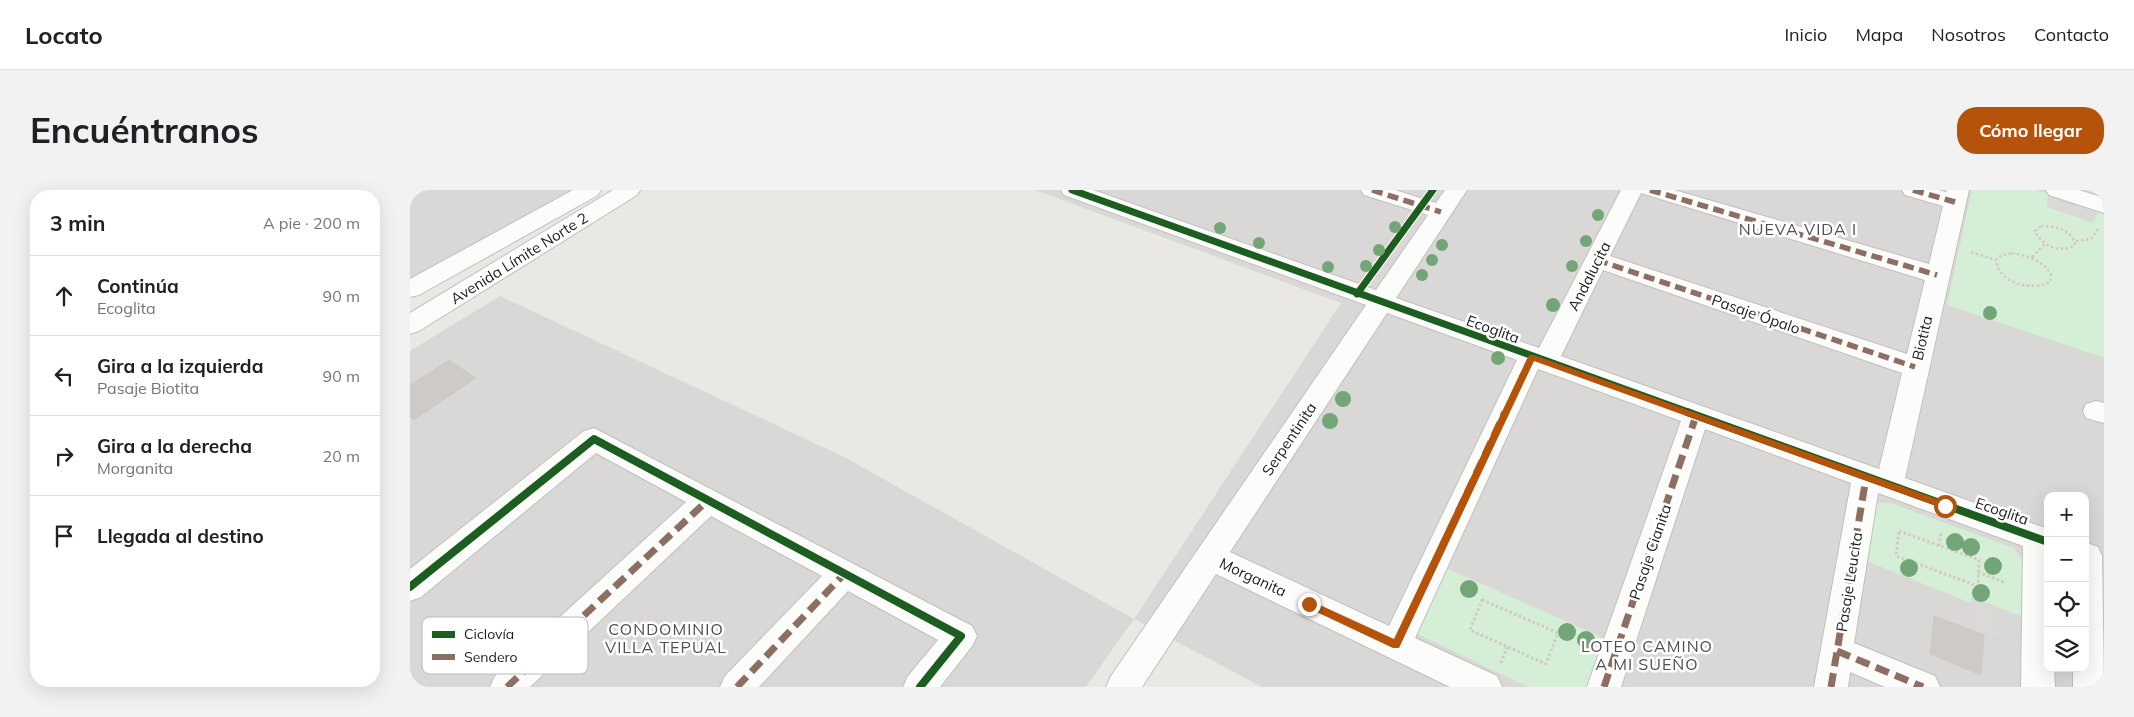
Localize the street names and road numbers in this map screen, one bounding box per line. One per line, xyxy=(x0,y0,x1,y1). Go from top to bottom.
street label: Avenida Límite Norte 2 xyxy=(447,208,591,308)
street label: Andalucita xyxy=(1563,238,1615,314)
street label: Pasaje Ópalo xyxy=(1709,290,1803,338)
street label: Ecoglita xyxy=(1464,311,1522,347)
street label: Biotita xyxy=(1908,314,1936,362)
street label: Serpentinita xyxy=(1258,399,1320,479)
street label: Ecoglita xyxy=(1973,493,2031,529)
street label: Pasaje Cianita xyxy=(1625,502,1675,602)
street label: Pasaje Leucita xyxy=(1832,531,1866,633)
street label: Morganita xyxy=(1217,553,1289,601)

